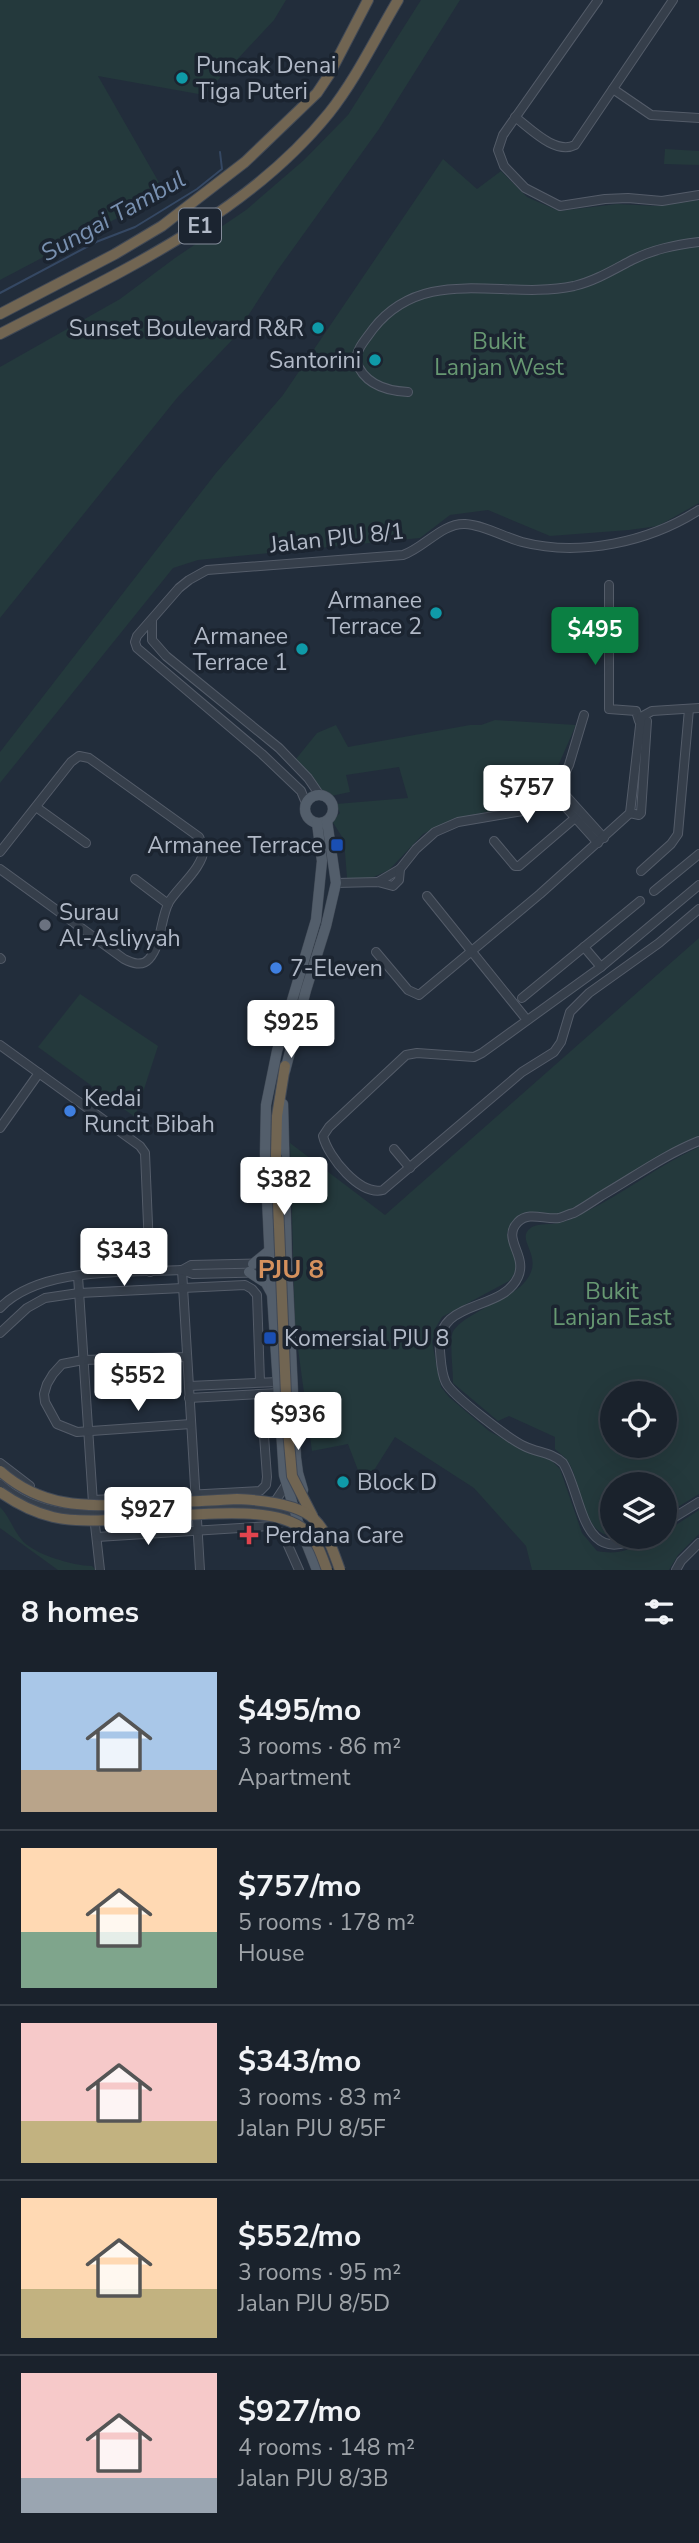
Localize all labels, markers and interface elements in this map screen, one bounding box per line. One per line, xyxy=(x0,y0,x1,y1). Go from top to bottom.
place label: Puncak Denai Tiga Puteri xyxy=(196,50,336,107)
marker: Puncak Denai Tiga Puteri xyxy=(174,70,190,86)
water label: Sungai Tambul xyxy=(35,163,191,269)
road number: E1 xyxy=(179,208,221,244)
place label: Sunset Boulevard R&R xyxy=(69,313,304,344)
marker: Sunset Boulevard R&R xyxy=(310,320,326,336)
park label: Bukit Lanjan West xyxy=(434,326,565,383)
place label: Santorini xyxy=(269,345,361,376)
marker: Santorini xyxy=(367,352,383,368)
street label: Jalan PJU 8/1 xyxy=(267,516,406,561)
place label: Armanee Terrace 2 xyxy=(327,585,422,642)
marker: Armanee Terrace 2 xyxy=(428,605,444,621)
pin: $495 xyxy=(554,608,636,667)
text: $495 xyxy=(567,614,623,645)
place label: Armanee Terrace 1 xyxy=(193,621,288,678)
marker: Armanee Terrace 1 xyxy=(294,641,310,657)
pin: $757 xyxy=(486,766,568,825)
text: $757 xyxy=(499,772,555,803)
place label: Armanee Terrace xyxy=(147,830,323,861)
marker: Armanee Terrace xyxy=(329,837,345,853)
place label: Surau Al-Asliyyah xyxy=(59,897,181,954)
marker: Surau Al-Asliyyah xyxy=(37,917,53,933)
place label: 7-Eleven xyxy=(290,953,383,984)
marker: 7-Eleven xyxy=(268,960,284,976)
pin: $925 xyxy=(250,1000,332,1060)
text: $925 xyxy=(263,1007,319,1038)
place label: Kedai Runcit Bibah xyxy=(84,1083,215,1140)
marker: Kedai Runcit Bibah xyxy=(62,1103,78,1119)
pin: $382 xyxy=(243,1158,325,1217)
text: $382 xyxy=(256,1164,312,1195)
pin: $343 xyxy=(83,1228,165,1288)
text: $343 xyxy=(96,1235,152,1266)
district label: PJU 8 xyxy=(258,1252,324,1287)
park label: Bukit Lanjan East xyxy=(553,1276,672,1333)
place label: Komersial PJU 8 xyxy=(284,1323,449,1354)
marker: Komersial PJU 8 xyxy=(262,1330,278,1346)
pin: $552 xyxy=(97,1354,179,1413)
text: $552 xyxy=(110,1360,166,1391)
map controls xyxy=(600,1381,677,1549)
button: locate xyxy=(600,1381,677,1458)
pin: $936 xyxy=(257,1392,339,1452)
text: $936 xyxy=(270,1399,326,1430)
place label: Block D xyxy=(357,1467,437,1498)
button: layers xyxy=(600,1472,677,1549)
marker: Block D xyxy=(335,1474,351,1490)
pin: $927 xyxy=(107,1488,189,1547)
text: $927 xyxy=(120,1494,176,1525)
place label: Perdana Care xyxy=(265,1520,404,1551)
marker: Perdana Care xyxy=(239,1525,259,1545)
text: 8 homes xyxy=(21,1592,139,1633)
icon: filters xyxy=(640,1593,678,1631)
text: $495/mo xyxy=(238,1690,361,1731)
icon: home xyxy=(77,1700,161,1784)
text: 3 rooms · 86 m² xyxy=(238,1731,401,1762)
text: Apartment xyxy=(238,1762,350,1793)
text: $757/mo xyxy=(238,1866,361,1907)
icon: home xyxy=(77,1876,161,1960)
text: 5 rooms · 178 m² xyxy=(238,1907,415,1938)
text: House xyxy=(238,1938,305,1969)
text: $343/mo xyxy=(238,2041,361,2082)
icon: home xyxy=(77,2051,161,2135)
text: 3 rooms · 83 m² xyxy=(238,2082,401,2113)
text: Jalan PJU 8/5F xyxy=(238,2113,386,2144)
text: $552/mo xyxy=(238,2216,361,2257)
icon: home xyxy=(77,2226,161,2310)
text: 3 rooms · 95 m² xyxy=(238,2257,401,2288)
text: Jalan PJU 8/5D xyxy=(238,2288,390,2319)
text: $927/mo xyxy=(238,2391,361,2432)
icon: home xyxy=(77,2401,161,2485)
text: 4 rooms · 148 m² xyxy=(238,2432,415,2463)
text: Jalan PJU 8/3B xyxy=(238,2463,389,2494)

